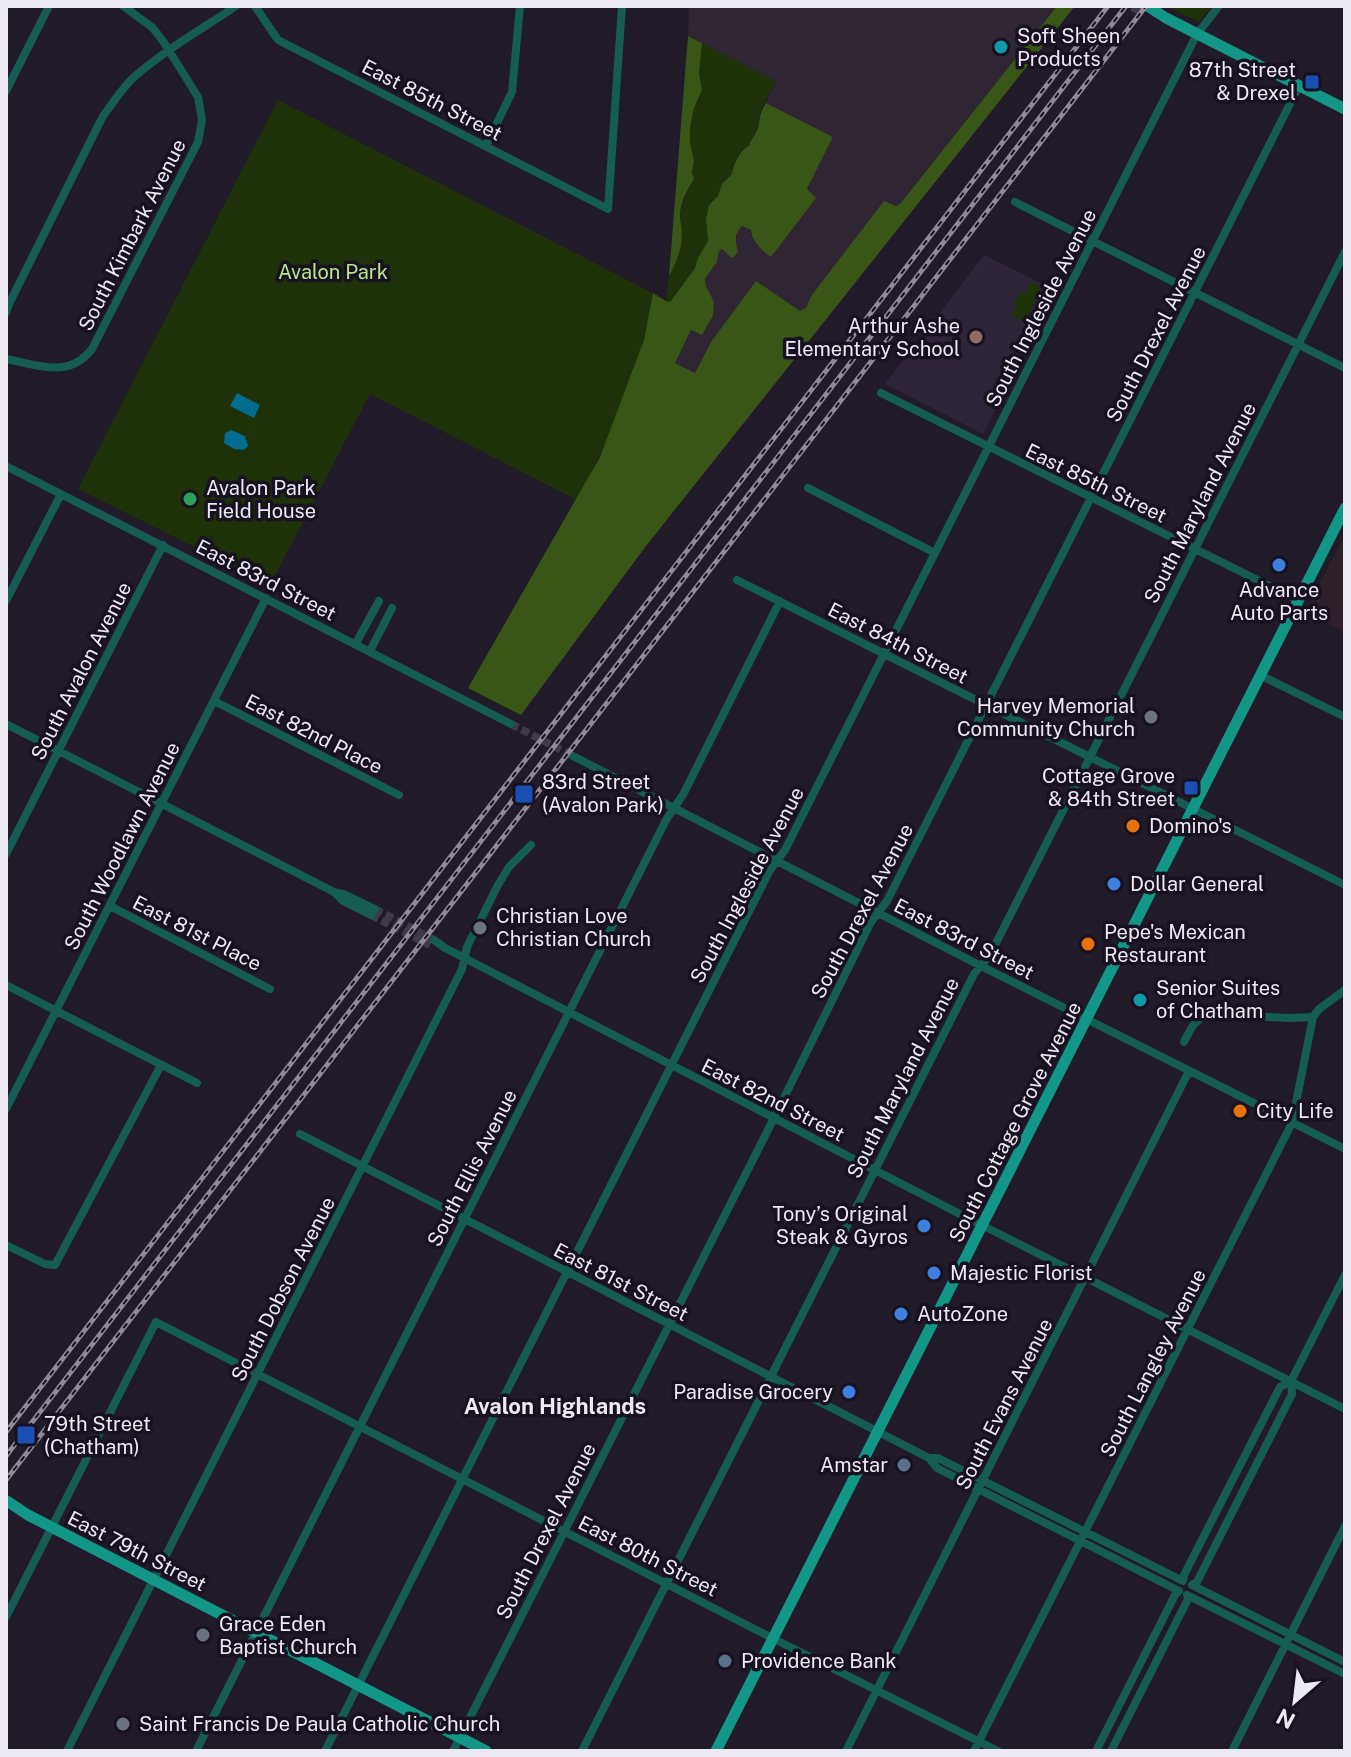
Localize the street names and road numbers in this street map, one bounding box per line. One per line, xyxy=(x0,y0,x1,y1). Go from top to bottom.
street label: East 85th Street xyxy=(358,54,506,146)
street label: South Kimbark Avenue xyxy=(73,135,191,335)
street label: South Ingleside Avenue xyxy=(981,205,1101,411)
street label: South Drexel Avenue xyxy=(1101,242,1211,426)
street label: South Maryland Avenue xyxy=(1139,399,1261,607)
street label: East 85th Street xyxy=(1021,438,1171,528)
street label: East 83rd Street xyxy=(192,534,340,626)
street label: South Avalon Avenue xyxy=(26,578,136,764)
street label: East 84th Street xyxy=(824,597,972,689)
street label: East 82nd Place xyxy=(241,689,387,779)
street label: South Woodlawn Avenue xyxy=(59,738,185,954)
street label: South Ingleside Avenue xyxy=(685,783,809,987)
street label: South Drexel Avenue xyxy=(806,820,918,1002)
street label: East 81st Place xyxy=(129,890,265,976)
street label: East 83rd Street xyxy=(890,893,1038,985)
street label: South Maryland Avenue xyxy=(842,974,964,1182)
street label: South Cottage Grove Avenue xyxy=(944,998,1086,1246)
street label: East 82nd Street xyxy=(697,1054,849,1146)
street label: South Ellis Avenue xyxy=(422,1086,522,1250)
street label: South Dobson Avenue xyxy=(226,1193,340,1385)
street label: East 81st Street xyxy=(550,1238,692,1326)
street label: South Langley Avenue xyxy=(1095,1265,1211,1461)
street label: South Evans Avenue xyxy=(951,1315,1057,1493)
street label: South Drexel Avenue xyxy=(491,1439,601,1623)
street label: East 79th Street xyxy=(64,1506,210,1596)
street label: East 80th Street xyxy=(574,1510,722,1602)

